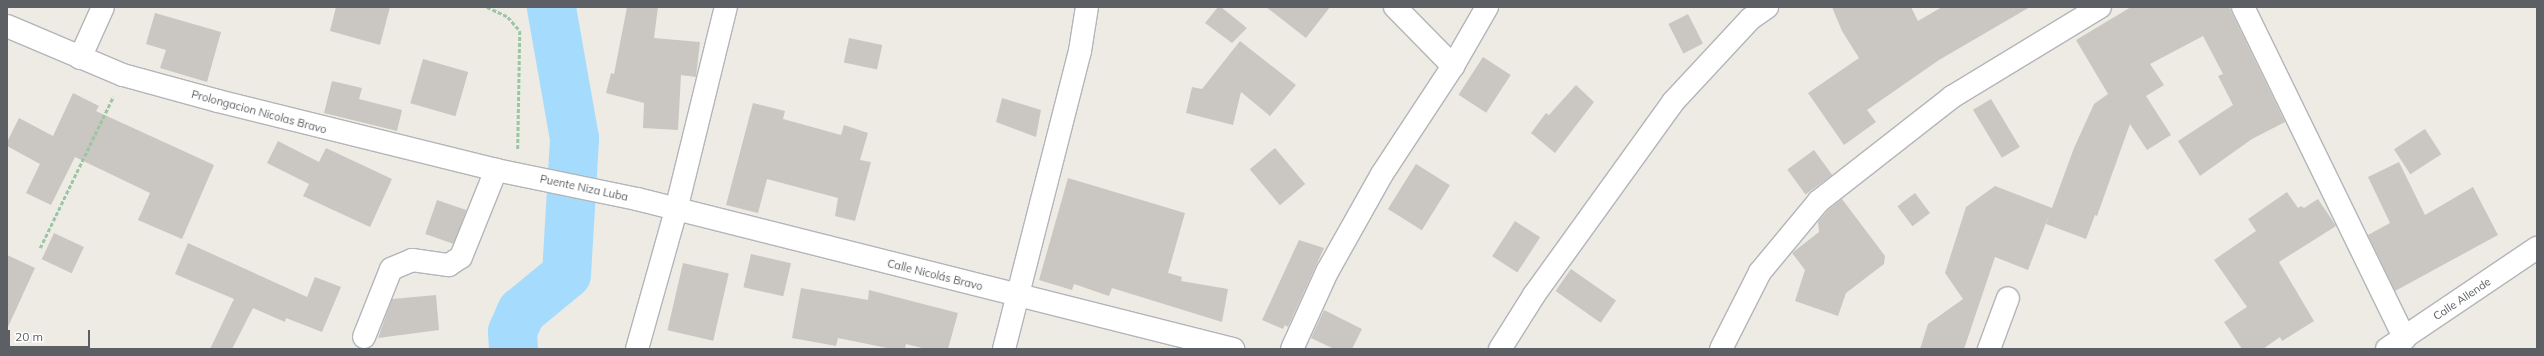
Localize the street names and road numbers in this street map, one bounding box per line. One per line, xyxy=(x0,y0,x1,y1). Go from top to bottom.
street label: Prolongacion Nicolas Bravo xyxy=(190,88,328,136)
street label: Puente Niza Luba xyxy=(539,172,629,204)
street label: Calle Nicolás Bravo xyxy=(886,257,984,293)
street label: Calle Allende xyxy=(2431,275,2493,323)

